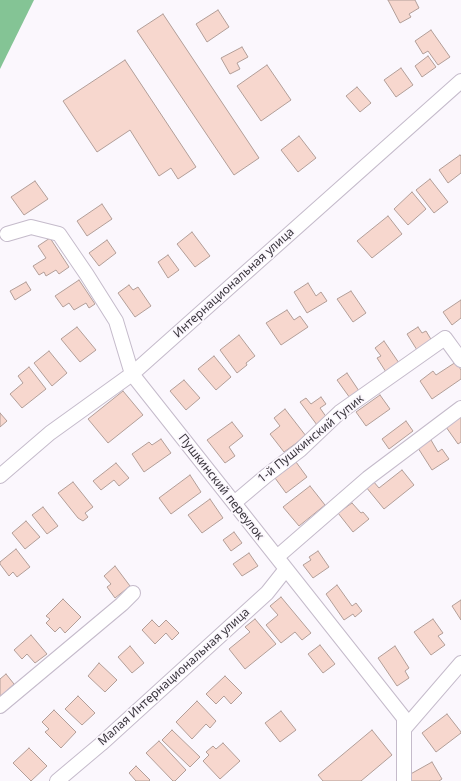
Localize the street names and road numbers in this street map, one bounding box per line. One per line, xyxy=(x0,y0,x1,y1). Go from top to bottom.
street label: Интернациональная улица xyxy=(171,225,297,341)
street label: 1-й Пушкинский Тупик xyxy=(255,392,367,486)
street label: Пушкинский переулок xyxy=(175,431,267,543)
street label: Малая Интернациональная улица xyxy=(95,605,253,749)

